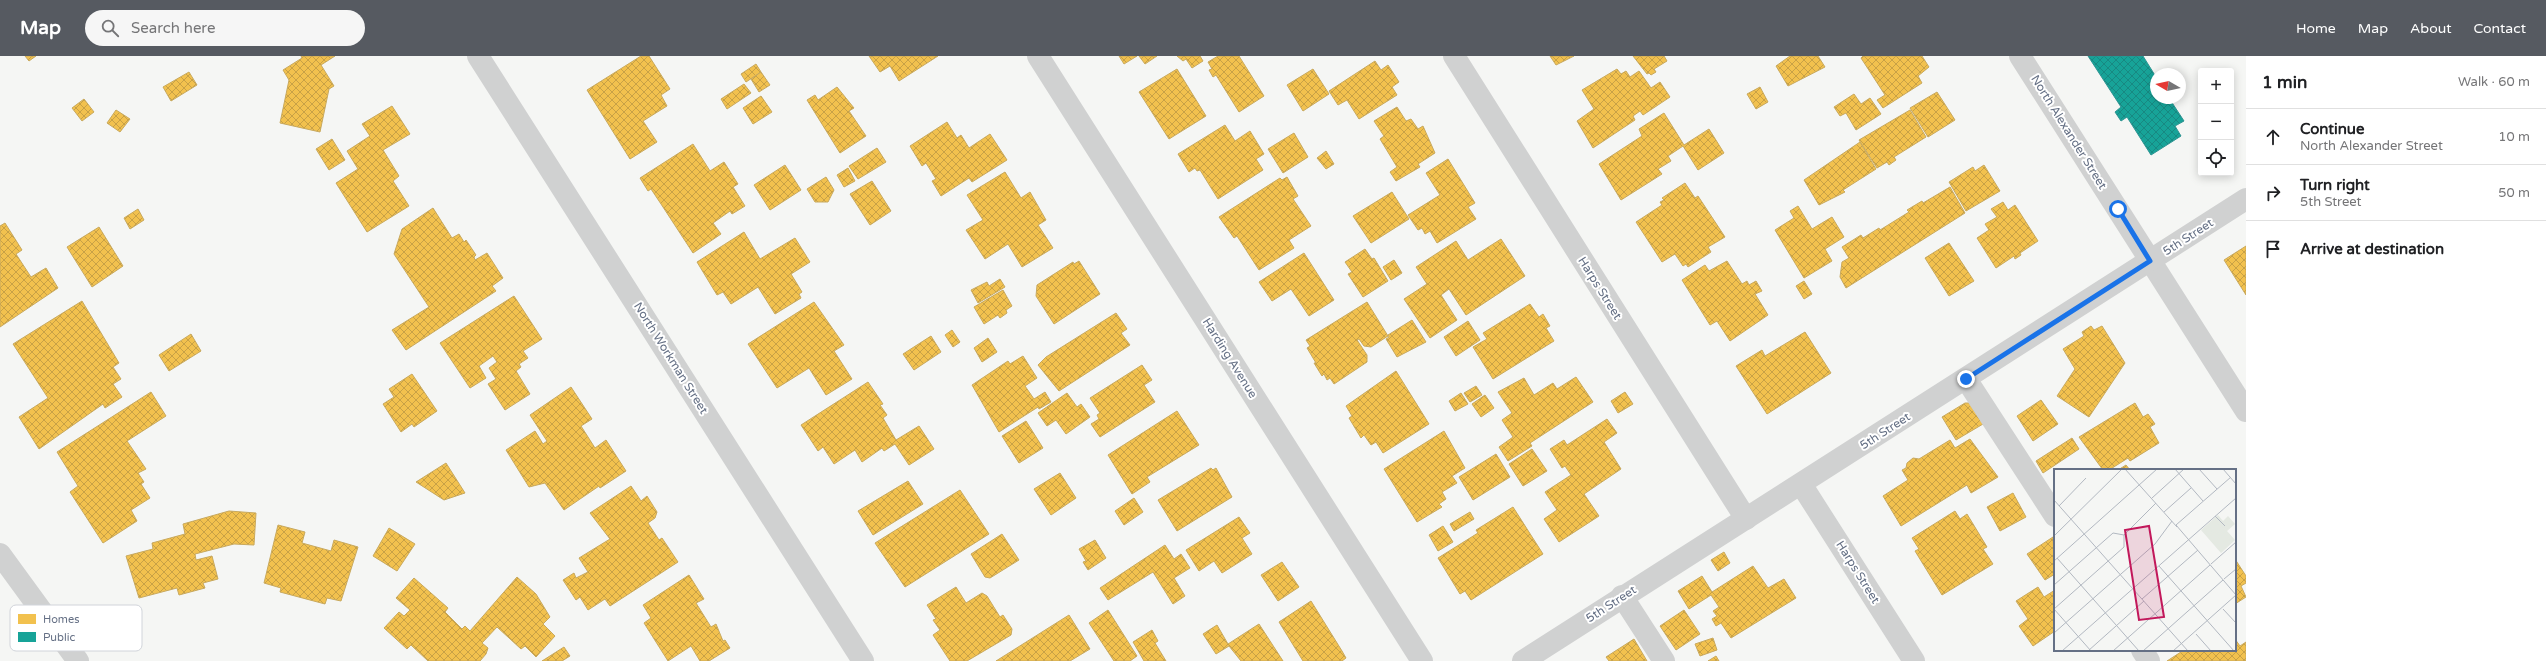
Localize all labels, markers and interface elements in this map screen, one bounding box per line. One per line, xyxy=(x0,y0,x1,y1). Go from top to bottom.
search box xyxy=(85,10,365,46)
text: Map xyxy=(20,17,61,39)
icon: search xyxy=(99,17,121,39)
text: Search here xyxy=(131,19,215,37)
text: Home xyxy=(2296,20,2336,37)
text: Map xyxy=(2358,20,2388,37)
text: About xyxy=(2410,20,2452,37)
text: Contact xyxy=(2474,20,2526,37)
north arrow xyxy=(2150,68,2186,104)
map controls xyxy=(2198,68,2234,176)
button: + xyxy=(2198,68,2234,104)
street label: North Alexander Street xyxy=(2028,72,2110,192)
text: 1 min xyxy=(2262,72,2307,93)
text: Walk · 60 m xyxy=(2458,74,2530,90)
button: − xyxy=(2198,104,2234,140)
text: Continue xyxy=(2300,120,2364,138)
icon: ahead xyxy=(2262,126,2284,148)
text: 10 m xyxy=(2498,129,2530,145)
text: North Alexander Street xyxy=(2300,138,2443,154)
button: locate xyxy=(2198,140,2234,176)
text: Turn right xyxy=(2300,176,2370,194)
icon: right xyxy=(2262,182,2284,204)
text: 50 m xyxy=(2498,185,2530,201)
text: 5th Street xyxy=(2300,194,2362,210)
route start xyxy=(2109,200,2127,218)
street label: 5th Street xyxy=(2160,215,2216,258)
icon: arrive xyxy=(2262,238,2284,260)
text: Arrive at destination xyxy=(2300,240,2444,258)
street label: Harps Street xyxy=(1575,254,1625,322)
street label: North Workman Street xyxy=(631,300,711,417)
street label: Harding Avenue xyxy=(1200,315,1260,401)
route end xyxy=(1957,370,1975,388)
street label: 5th Street xyxy=(1857,409,1913,452)
inset map xyxy=(2054,469,2236,651)
street label: Harps Street xyxy=(1833,538,1883,606)
street label: 5th Street xyxy=(1583,582,1639,625)
legend xyxy=(10,605,142,651)
text: Homes xyxy=(43,613,79,626)
text: Public xyxy=(43,631,75,644)

